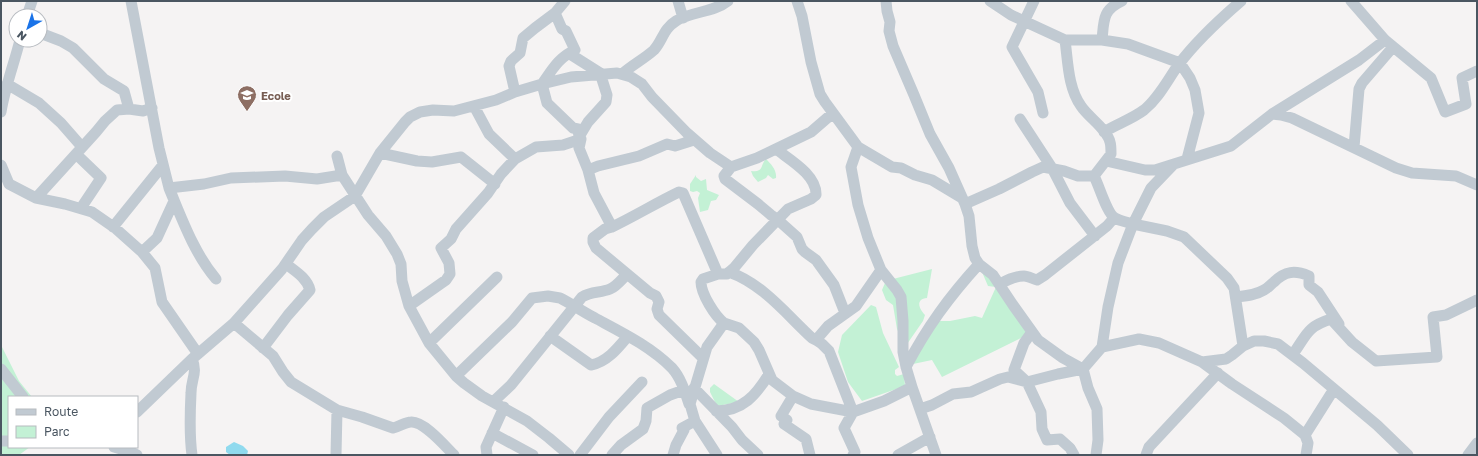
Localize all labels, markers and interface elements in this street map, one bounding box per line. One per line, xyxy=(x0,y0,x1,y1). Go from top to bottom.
north arrow xyxy=(8,8,48,48)
text: N xyxy=(14,28,29,44)
school or university icon: Ecole xyxy=(236,84,258,112)
place label: Ecole xyxy=(261,89,291,102)
legend xyxy=(8,396,138,448)
text: Route xyxy=(44,404,78,419)
text: Parc xyxy=(44,424,70,439)

